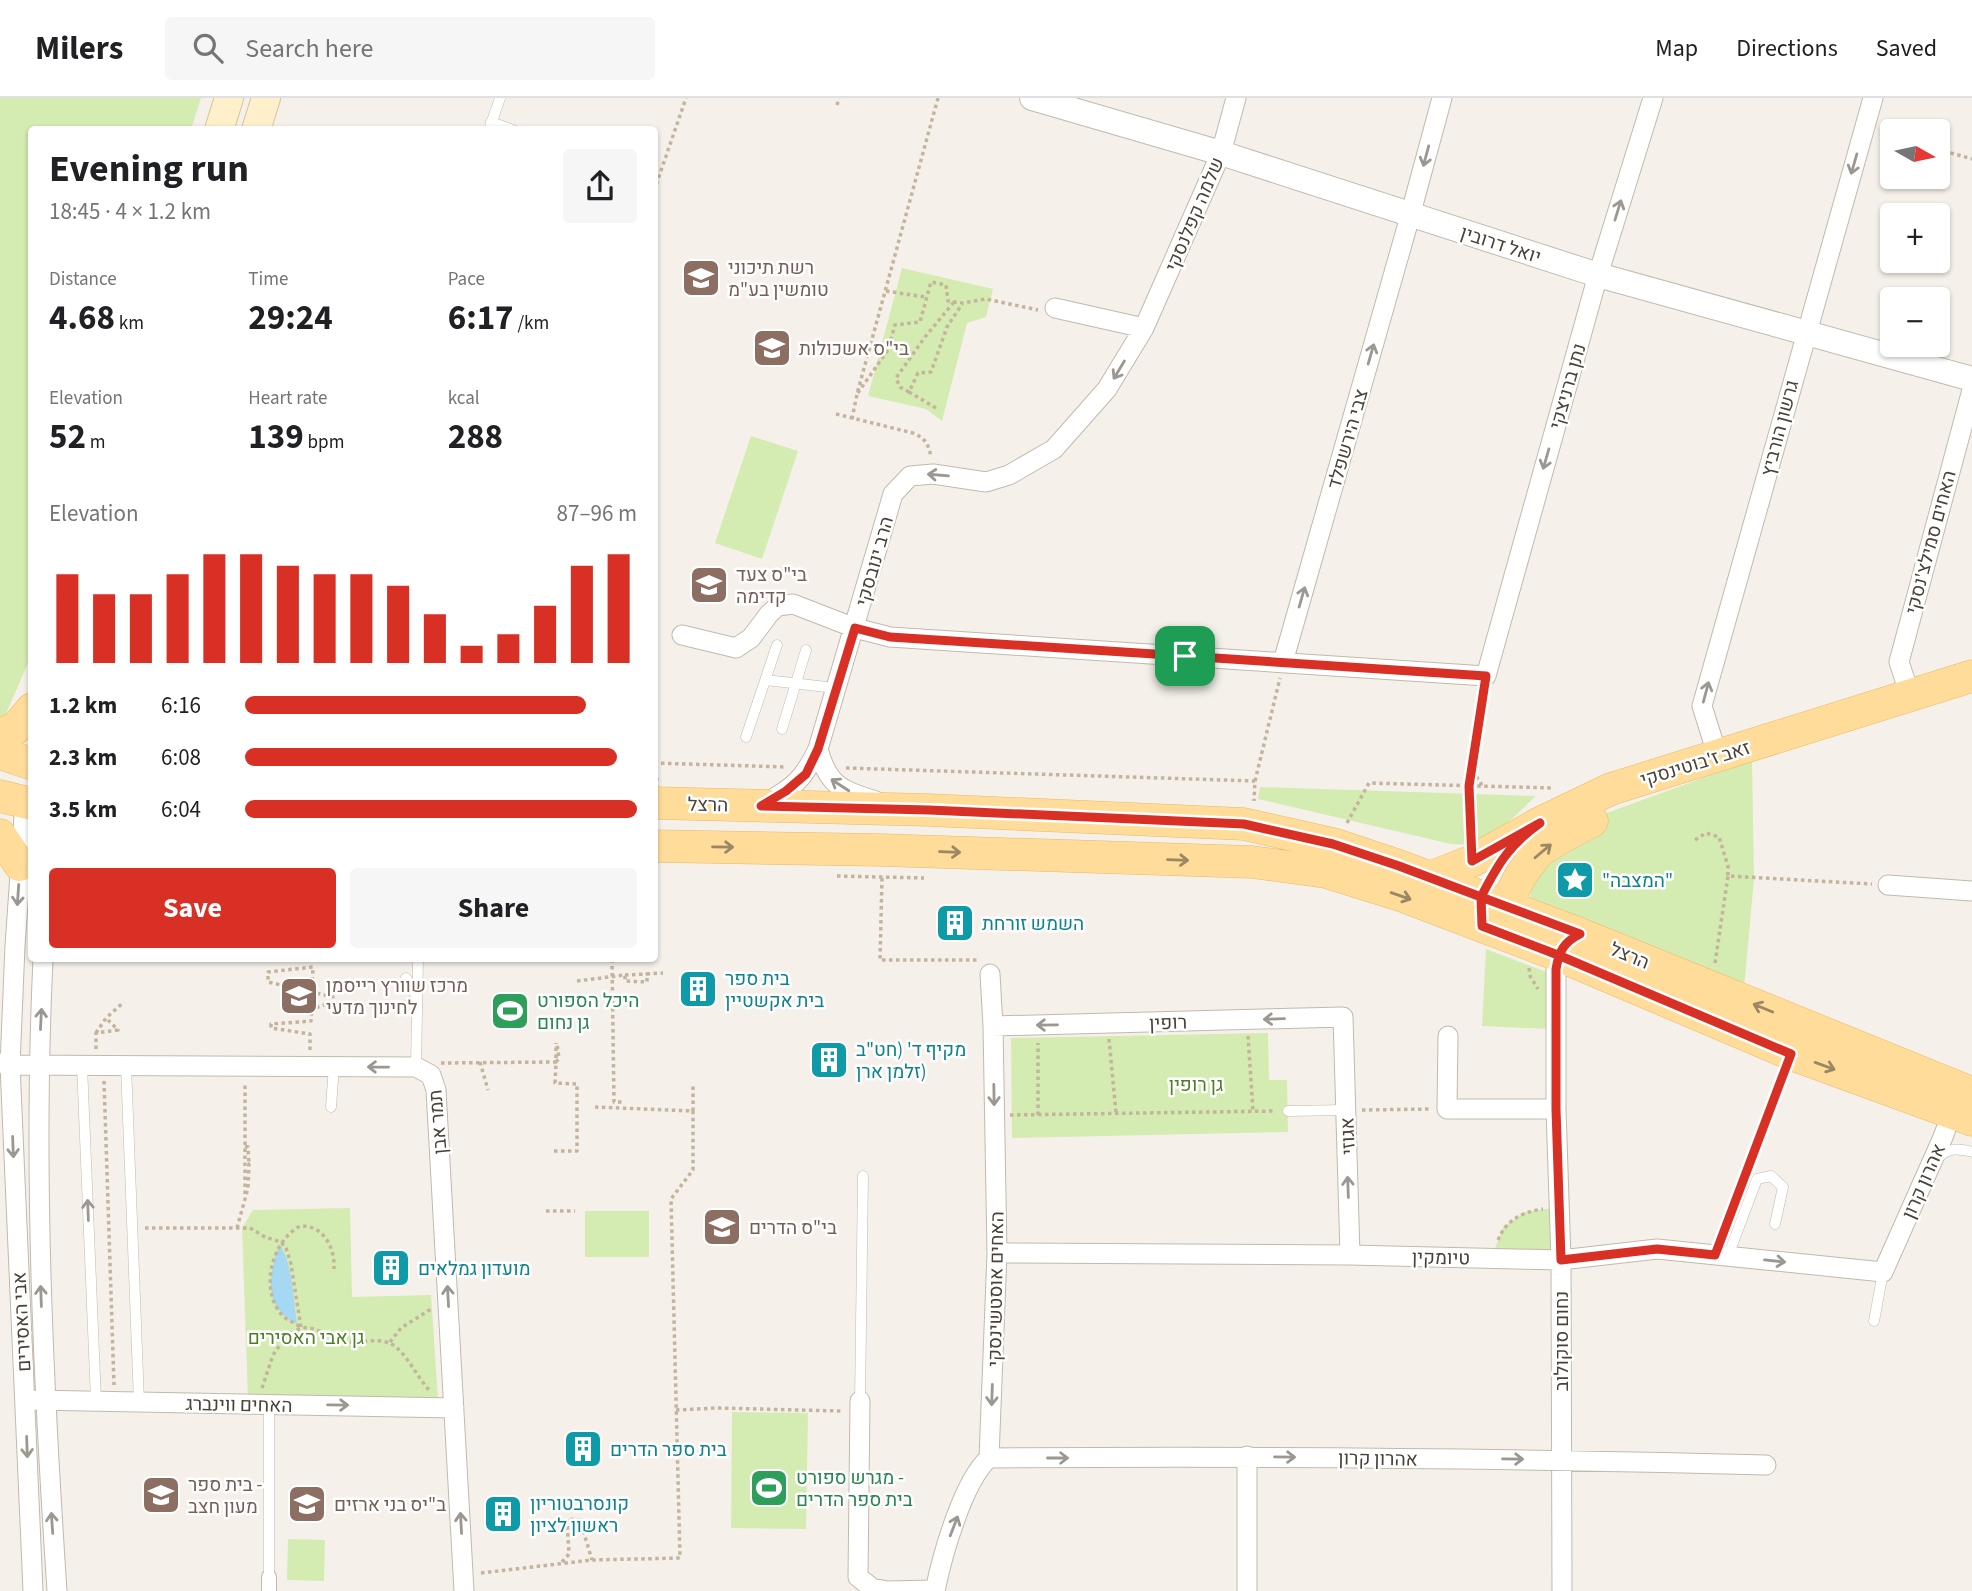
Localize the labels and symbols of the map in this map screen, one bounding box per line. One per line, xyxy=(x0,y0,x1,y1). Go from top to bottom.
north arrow xyxy=(1880,119,1950,189)
one-way arrow xyxy=(1419,145,1432,167)
one-way arrow xyxy=(1846,152,1859,174)
street label: שלמה קפלנסקי xyxy=(1159,153,1232,276)
one-way arrow xyxy=(1612,199,1625,221)
street label: יואל דרובין xyxy=(1457,220,1544,271)
place label: רשת תיכוני טומשין בע"מ xyxy=(728,255,829,304)
school or university icon: רשת תיכוני טומשין בע"מ xyxy=(680,257,722,299)
school or university icon: בי"ס אשכולות xyxy=(751,327,793,369)
place label: בי"ס אשכולות xyxy=(799,336,909,363)
street label: נתן ברניצקי xyxy=(1543,340,1594,432)
one-way arrow xyxy=(1366,344,1379,366)
one-way arrow xyxy=(1111,359,1125,379)
street label: גרשון הורביץ xyxy=(1755,377,1806,480)
street label: צבי הירשפלד xyxy=(1321,386,1376,493)
one-way arrow xyxy=(1539,448,1552,470)
one-way arrow xyxy=(927,468,950,481)
street label: האחים סמילצ'נסקי xyxy=(1899,468,1964,617)
street label: הרב ינובסקי xyxy=(850,513,901,609)
place label: בי"ס צעד קדימה xyxy=(736,562,807,611)
school or university icon: בי"ס צעד קדימה xyxy=(688,564,730,606)
one-way arrow xyxy=(1297,586,1310,608)
pin xyxy=(1155,626,1215,686)
one-way arrow xyxy=(1700,681,1713,704)
street label: זאב ז'בוטינסקי xyxy=(1637,735,1754,794)
one-way arrow xyxy=(831,778,851,792)
street label: הרצל xyxy=(687,792,729,819)
one-way arrow xyxy=(711,840,734,854)
one-way arrow xyxy=(1533,843,1551,859)
one-way arrow xyxy=(938,846,961,859)
one-way arrow xyxy=(1166,853,1189,866)
place icon: "המצבה" xyxy=(1554,859,1596,901)
place label: "המצבה" xyxy=(1602,868,1673,895)
one-way arrow xyxy=(11,883,24,906)
one-way arrow xyxy=(1389,891,1411,903)
building icon: השמש זורחת xyxy=(934,902,976,944)
place label: השמש זורחת xyxy=(982,911,1084,938)
street label: הרצל xyxy=(1606,936,1653,977)
place label: בית ספר בית אקשטיין xyxy=(725,966,824,1015)
building icon: בית ספר בית אקשטיין xyxy=(677,968,719,1010)
place label: מרכז שוורץ רייסמן לחינוך מדעי xyxy=(326,973,468,1022)
school or university icon: מרכז שוורץ רייסמן לחינוך מדעי xyxy=(278,975,320,1017)
place label: היכל הספורט גן נחום xyxy=(537,988,640,1037)
sports icon: היכל הספורט גן נחום xyxy=(489,990,531,1032)
one-way arrow xyxy=(1753,1001,1774,1014)
one-way arrow xyxy=(34,1008,47,1031)
street label: רופין xyxy=(1149,1009,1188,1038)
one-way arrow xyxy=(1263,1012,1286,1025)
one-way arrow xyxy=(1036,1018,1059,1032)
place label: מקיף ד' (חט"ב זלמן ארן) xyxy=(856,1037,966,1086)
building icon: מקיף ד' (חט"ב זלמן ארן) xyxy=(808,1039,850,1081)
one-way arrow xyxy=(367,1060,390,1074)
one-way arrow xyxy=(1813,1061,1835,1073)
park label: גן רופין xyxy=(1169,1072,1223,1099)
one-way arrow xyxy=(988,1083,1001,1106)
street label: תמר אבן xyxy=(422,1088,455,1155)
street label: אגוזי xyxy=(1334,1117,1363,1155)
one-way arrow xyxy=(6,1135,20,1158)
street label: אהרון קרון xyxy=(1896,1140,1953,1224)
one-way arrow xyxy=(1342,1176,1355,1199)
one-way arrow xyxy=(82,1199,95,1222)
school or university icon: בי"ס הדרים xyxy=(701,1206,743,1248)
street label: האחים אוסטשינסקי xyxy=(982,1211,1011,1367)
place label: בי"ס הדרים xyxy=(749,1215,837,1242)
street label: טיומקין xyxy=(1412,1244,1470,1273)
building icon: מועדון גמלאים xyxy=(370,1247,412,1289)
one-way arrow xyxy=(1763,1255,1786,1268)
place label: מועדון גמלאים xyxy=(418,1256,531,1283)
street label: אבי האסירים xyxy=(6,1271,39,1373)
one-way arrow xyxy=(34,1284,47,1307)
one-way arrow xyxy=(441,1285,454,1307)
street label: נחום סוקולוב xyxy=(1549,1291,1576,1391)
park label: גן אבי האסירים xyxy=(248,1325,364,1352)
one-way arrow xyxy=(985,1384,998,1407)
street label: האחים ווינברג xyxy=(185,1391,293,1420)
one-way arrow xyxy=(326,1399,349,1412)
building icon: בית ספר הדרים xyxy=(562,1428,604,1470)
one-way arrow xyxy=(20,1435,33,1458)
place label: בית ספר הדרים xyxy=(610,1437,727,1464)
street label: אהרון קרון xyxy=(1338,1445,1418,1474)
one-way arrow xyxy=(1273,1450,1296,1463)
one-way arrow xyxy=(1046,1451,1069,1464)
one-way arrow xyxy=(1501,1452,1524,1466)
place label: מגרש ספורט - בית ספר הדרים xyxy=(796,1465,913,1514)
sports icon: מגרש ספורט - בית ספר הדרים xyxy=(748,1467,790,1509)
place label: בית ספר - מעון חצב xyxy=(188,1472,263,1521)
school or university icon: בית ספר - מעון חצב xyxy=(140,1474,182,1516)
school or university icon: ב"יס בני ארזים xyxy=(286,1483,328,1525)
place label: קונסרבטוריון ראשון לציון xyxy=(530,1491,629,1540)
place label: ב"יס בני ארזים xyxy=(334,1492,446,1519)
building icon: קונסרבטוריון ראשון לציון xyxy=(482,1493,524,1535)
one-way arrow xyxy=(45,1512,58,1535)
one-way arrow xyxy=(454,1512,467,1535)
one-way arrow xyxy=(949,1515,961,1537)

